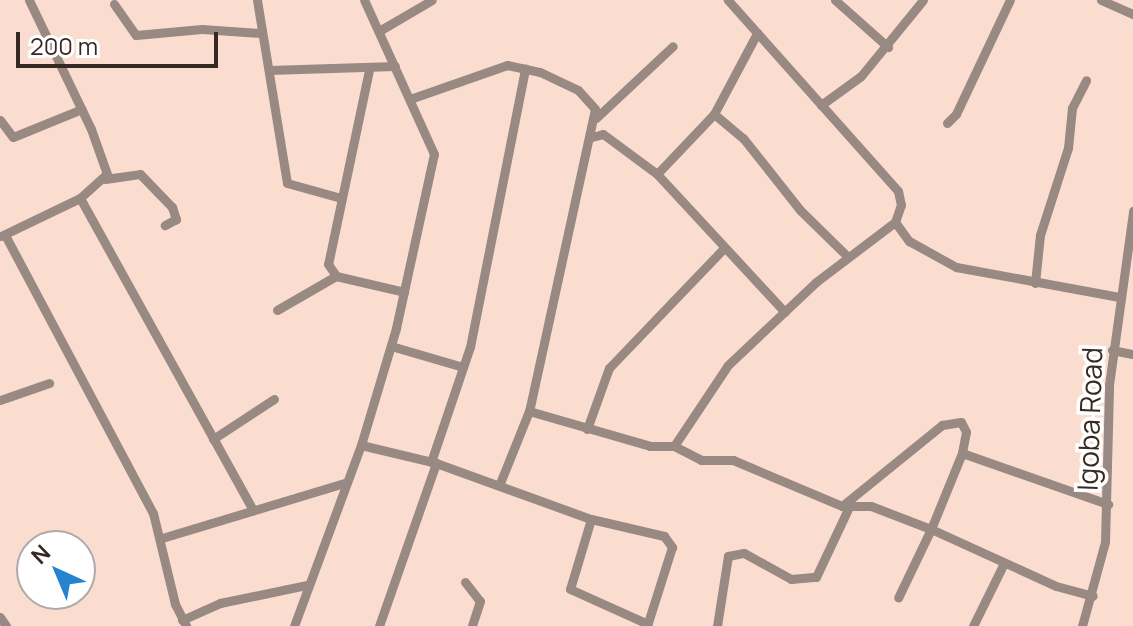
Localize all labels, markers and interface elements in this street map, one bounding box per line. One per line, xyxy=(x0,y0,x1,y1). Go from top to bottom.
scale bar xyxy=(20,16,222,66)
text: 200 m xyxy=(30,29,98,62)
street label: Igoba Road xyxy=(1070,347,1108,491)
north arrow xyxy=(16,530,96,610)
text: N xyxy=(25,538,57,570)

